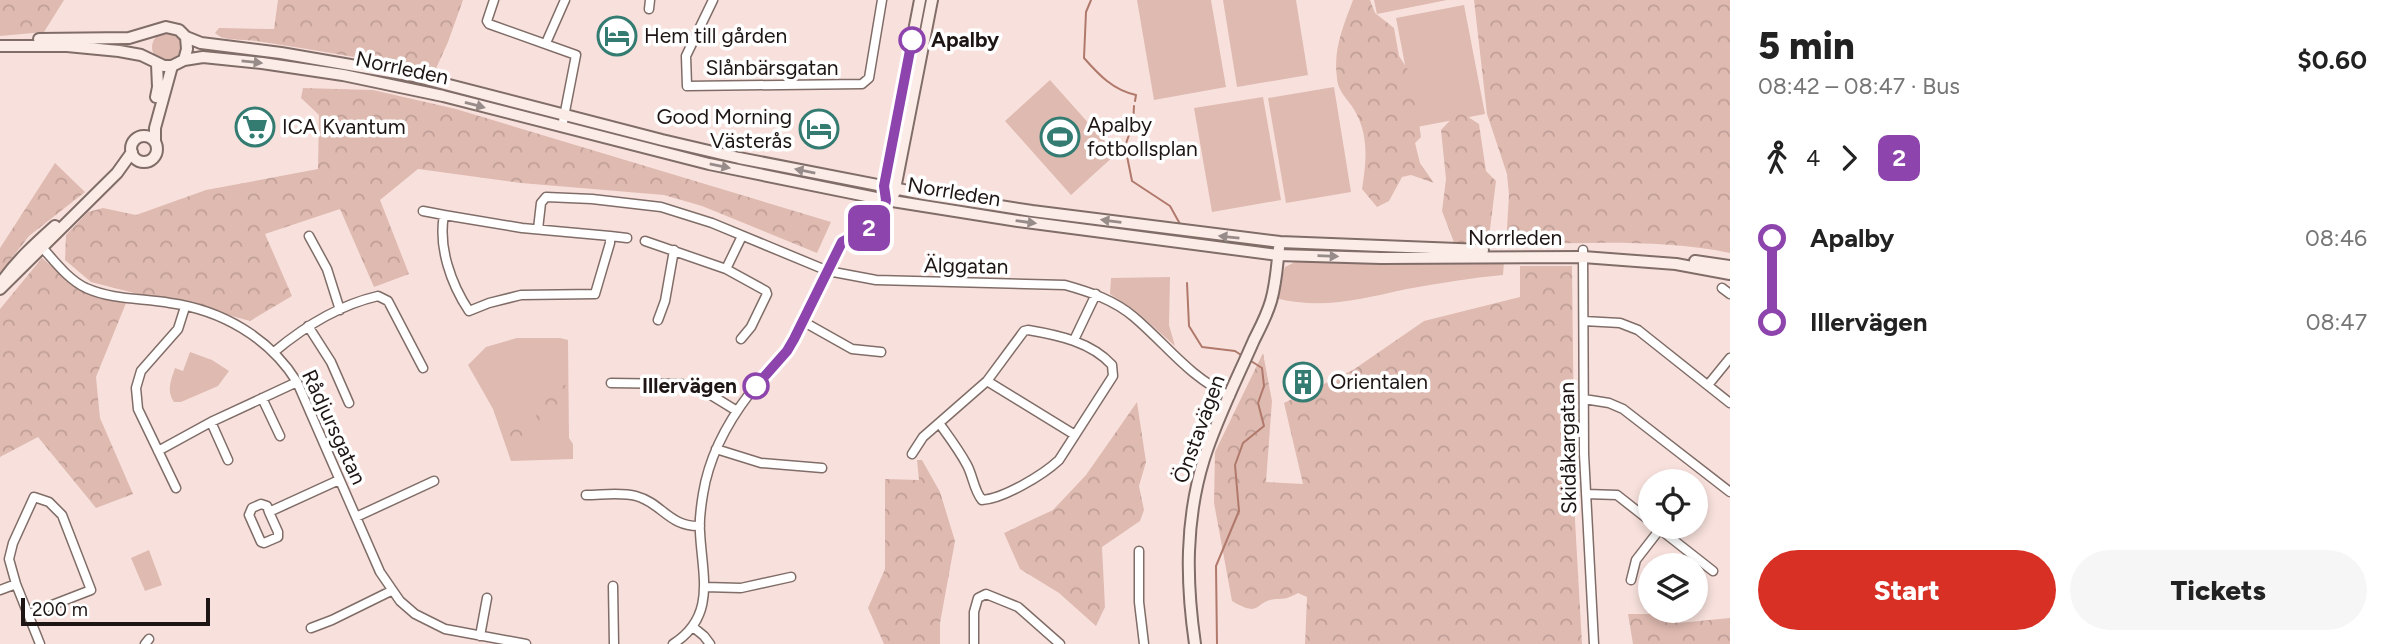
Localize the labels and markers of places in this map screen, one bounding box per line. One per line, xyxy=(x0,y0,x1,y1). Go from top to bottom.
hotel icon: Hem till gården xyxy=(596,15,638,57)
place label: Hem till gården xyxy=(644,23,787,48)
marker: Apalby xyxy=(899,27,925,53)
place label: Apalby xyxy=(931,27,1000,52)
place label: Good Morning Västerås xyxy=(657,104,792,153)
supermarket icon: ICA Kvantum xyxy=(234,106,276,148)
hotel icon: Good Morning Västerås xyxy=(798,108,840,150)
place label: Apalby fotbollsplan xyxy=(1087,112,1198,161)
place label: ICA Kvantum xyxy=(282,114,406,139)
sports icon: Apalby fotbollsplan xyxy=(1039,116,1081,158)
building icon: Orientalen xyxy=(1282,361,1324,403)
place label: Orientalen xyxy=(1330,369,1428,394)
place label: Illervägen xyxy=(642,373,737,398)
marker: Illervägen xyxy=(743,373,769,399)

